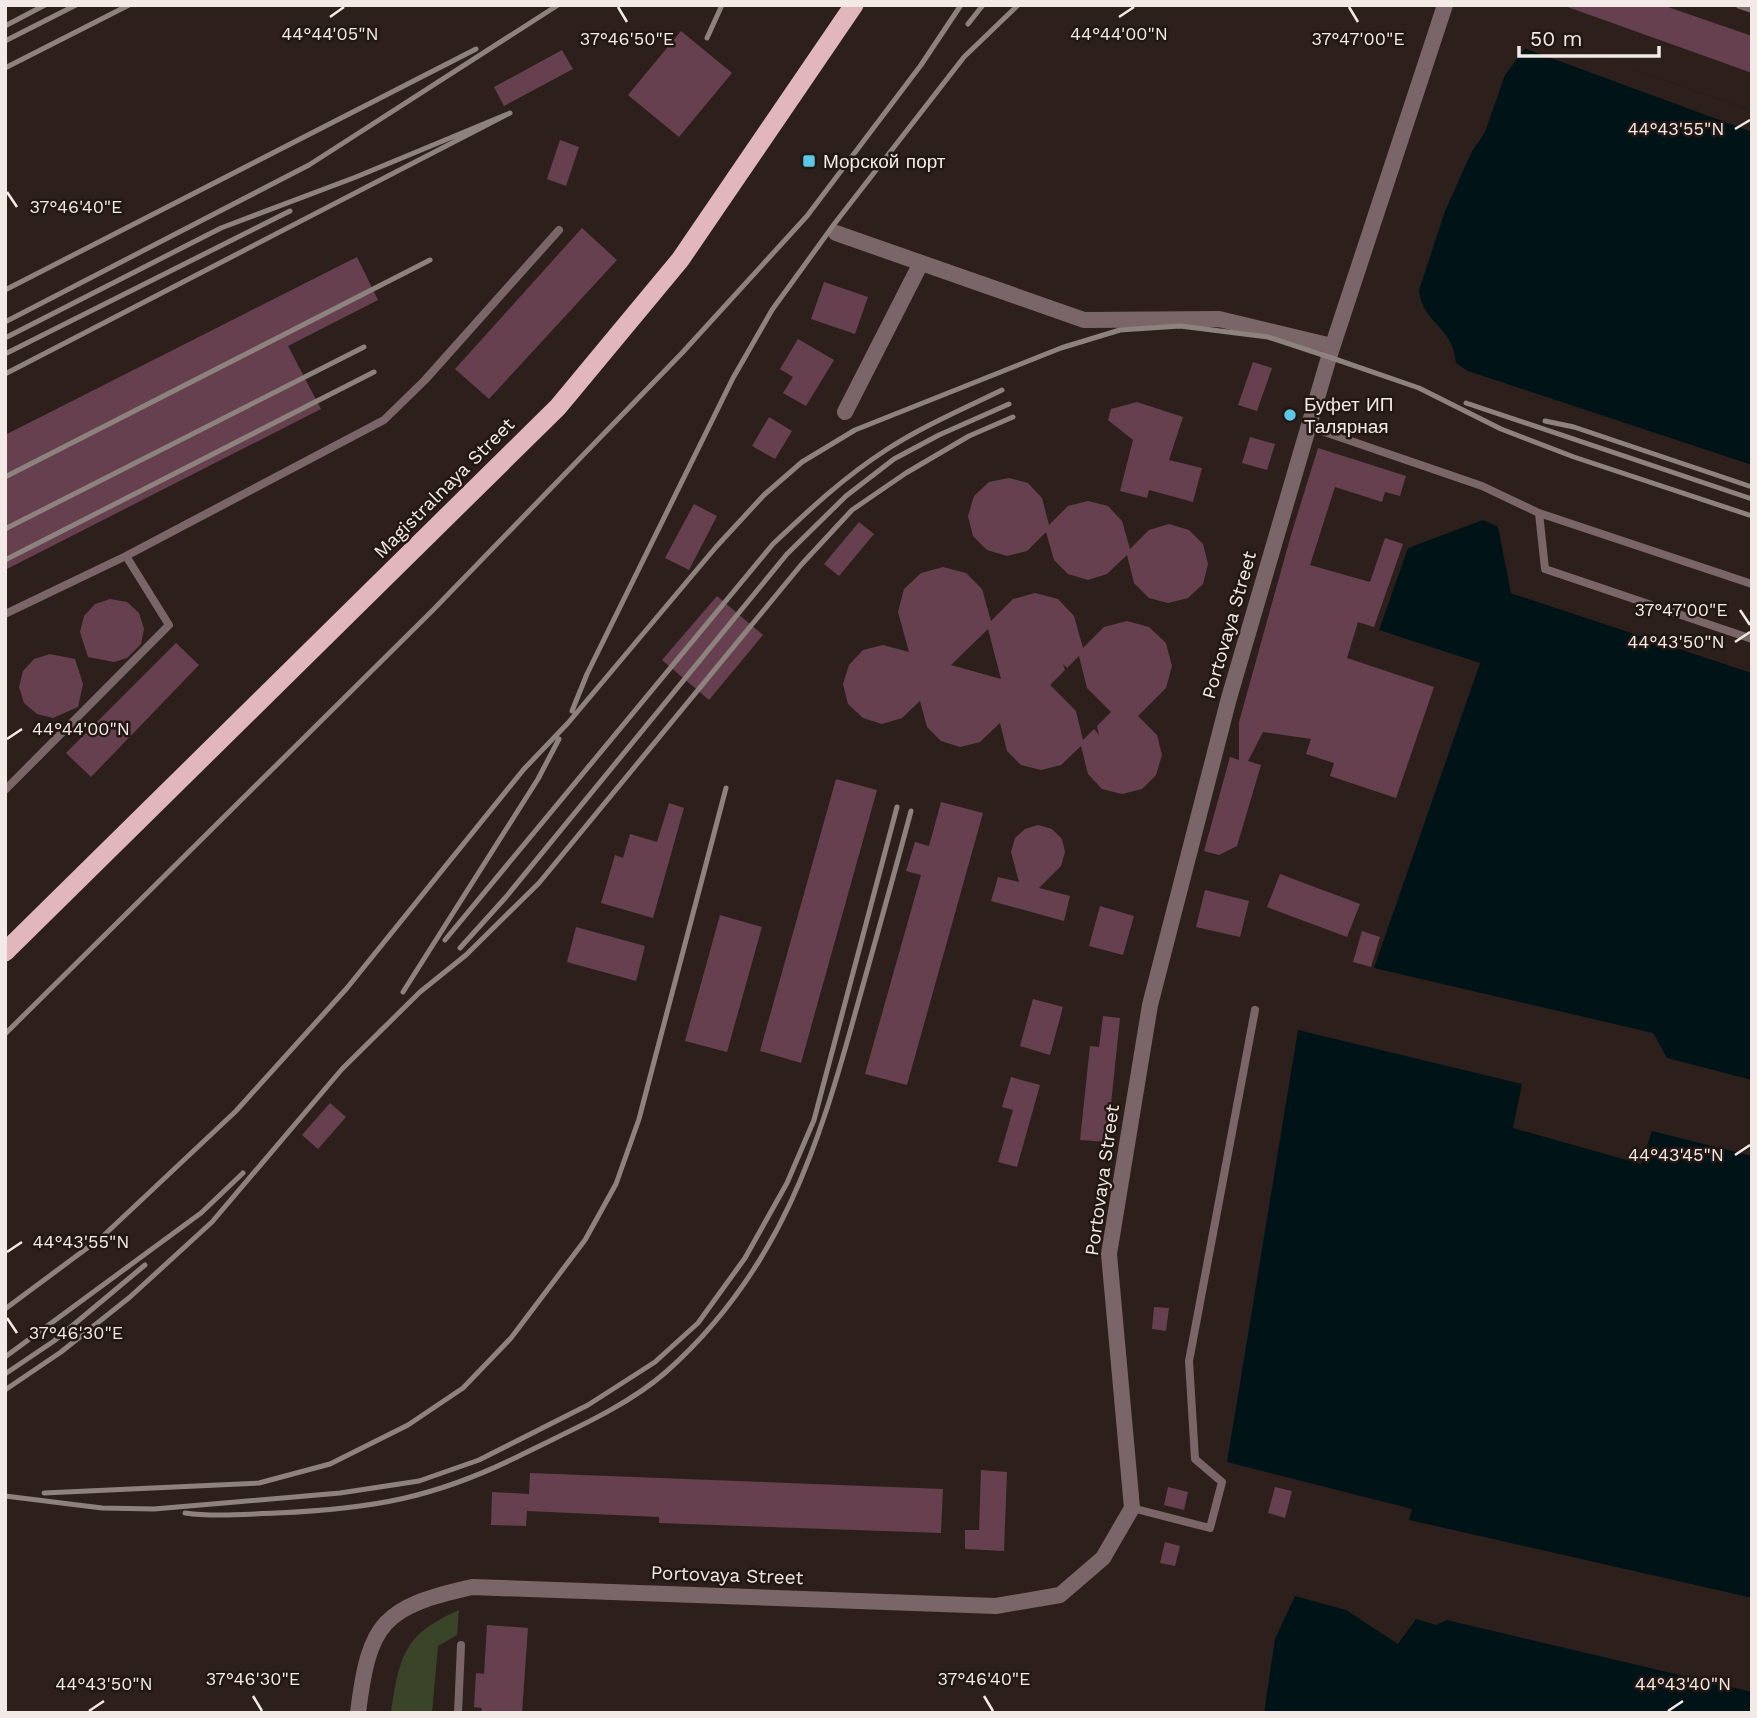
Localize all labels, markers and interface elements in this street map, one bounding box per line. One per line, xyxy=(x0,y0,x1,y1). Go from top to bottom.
scale bar xyxy=(1519,14,1659,58)
text: 44°44'05"N xyxy=(281,23,379,44)
text: 44°44'00"N xyxy=(1070,23,1168,44)
text: 50 m xyxy=(1530,26,1582,51)
text: 37°46'50"E xyxy=(580,28,674,49)
text: 37°47'00"E xyxy=(1311,28,1405,49)
text: 44°43'55"N xyxy=(1628,118,1724,139)
place label: Морской порт xyxy=(823,150,946,173)
marker: Морской порт xyxy=(801,153,817,169)
text: 37°46'40"E xyxy=(29,196,123,217)
place label: Буфет ИП Талярная xyxy=(1304,393,1393,438)
marker: Буфет ИП Талярная xyxy=(1282,407,1298,423)
street label: Magistralnaya Street xyxy=(369,413,519,563)
street label: Portovaya Street xyxy=(1197,548,1261,702)
text: 37°47'00"E xyxy=(1634,599,1728,620)
text: 44°43'50"N xyxy=(1627,631,1725,652)
text: 44°44'00"N xyxy=(32,718,130,739)
street label: Portovaya Street xyxy=(1080,1103,1124,1257)
text: 44°43'45"N xyxy=(1628,1144,1724,1165)
text: 44°43'55"N xyxy=(33,1231,129,1252)
text: 37°46'30"E xyxy=(29,1322,123,1343)
street label: Portovaya Street xyxy=(650,1561,804,1589)
text: 37°46'30"E xyxy=(206,1668,300,1689)
text: 37°46'40"E xyxy=(937,1668,1031,1689)
text: 44°43'50"N xyxy=(55,1673,153,1694)
text: 44°43'40"N xyxy=(1635,1673,1731,1694)

